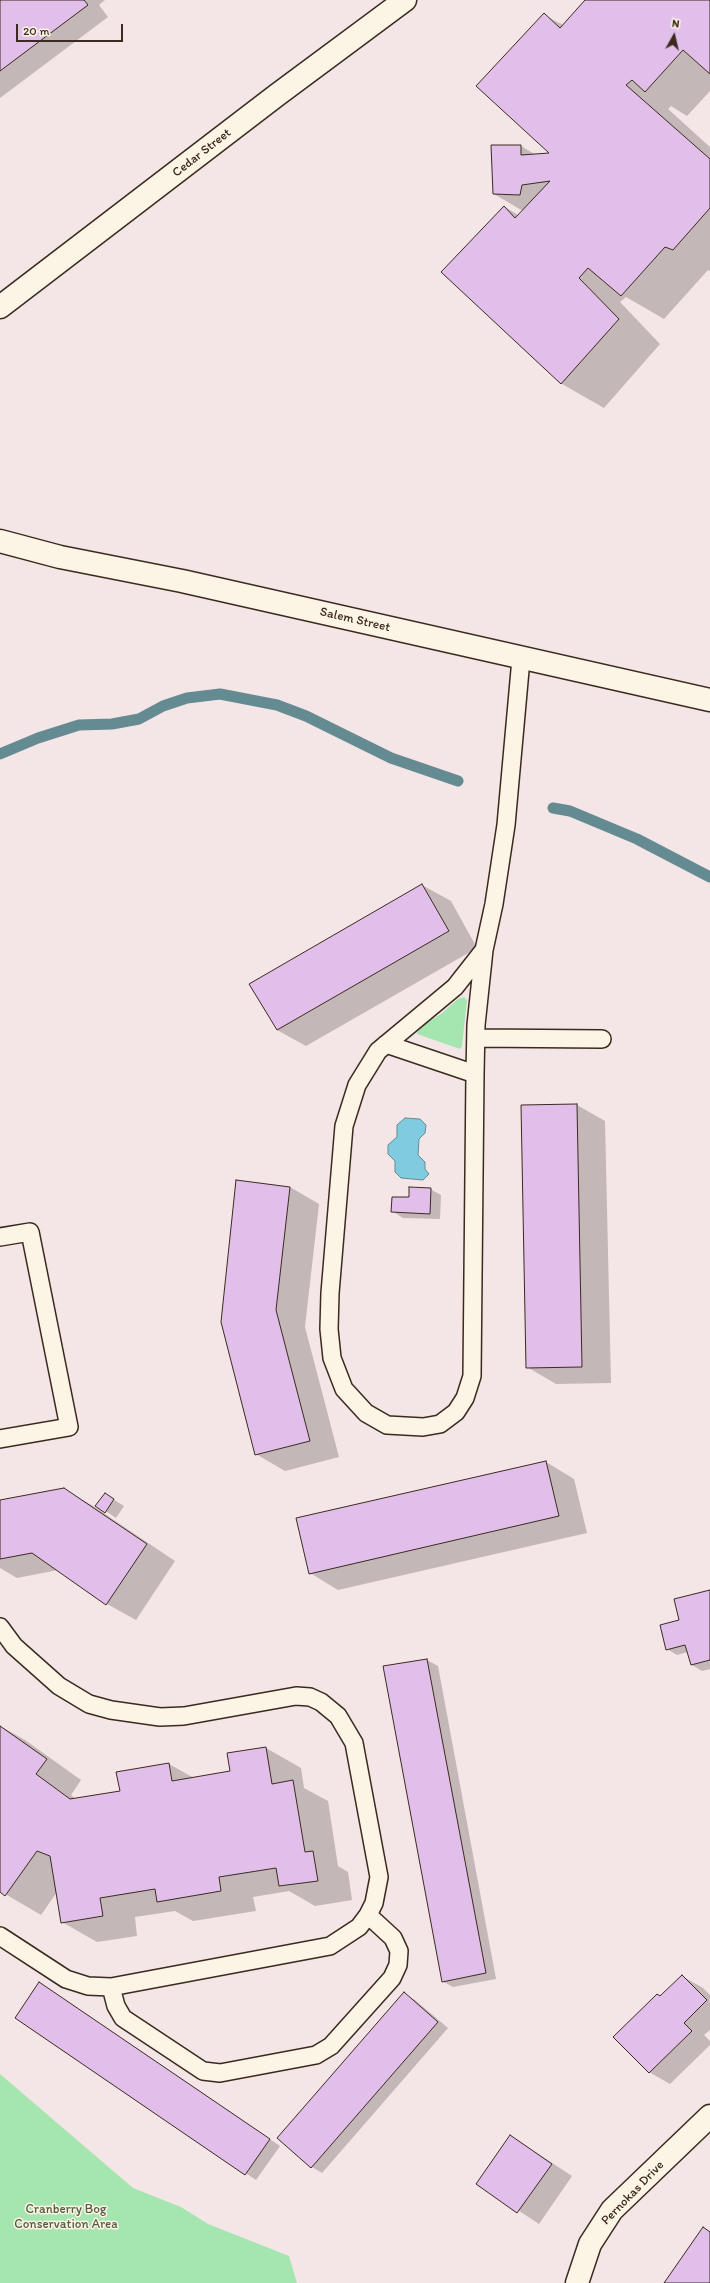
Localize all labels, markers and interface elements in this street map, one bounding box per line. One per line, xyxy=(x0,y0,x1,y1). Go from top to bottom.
scale bar xyxy=(18,16,125,42)
north arrow xyxy=(654,16,694,56)
text: N xyxy=(671,17,680,31)
text: 20 m xyxy=(23,24,50,38)
street label: Cedar Street xyxy=(169,125,235,181)
street label: Salem Street xyxy=(318,604,392,636)
street label: Pernokas Drive xyxy=(598,2158,668,2228)
park label: Cranberry Bog Conservation Area xyxy=(14,2202,118,2233)

